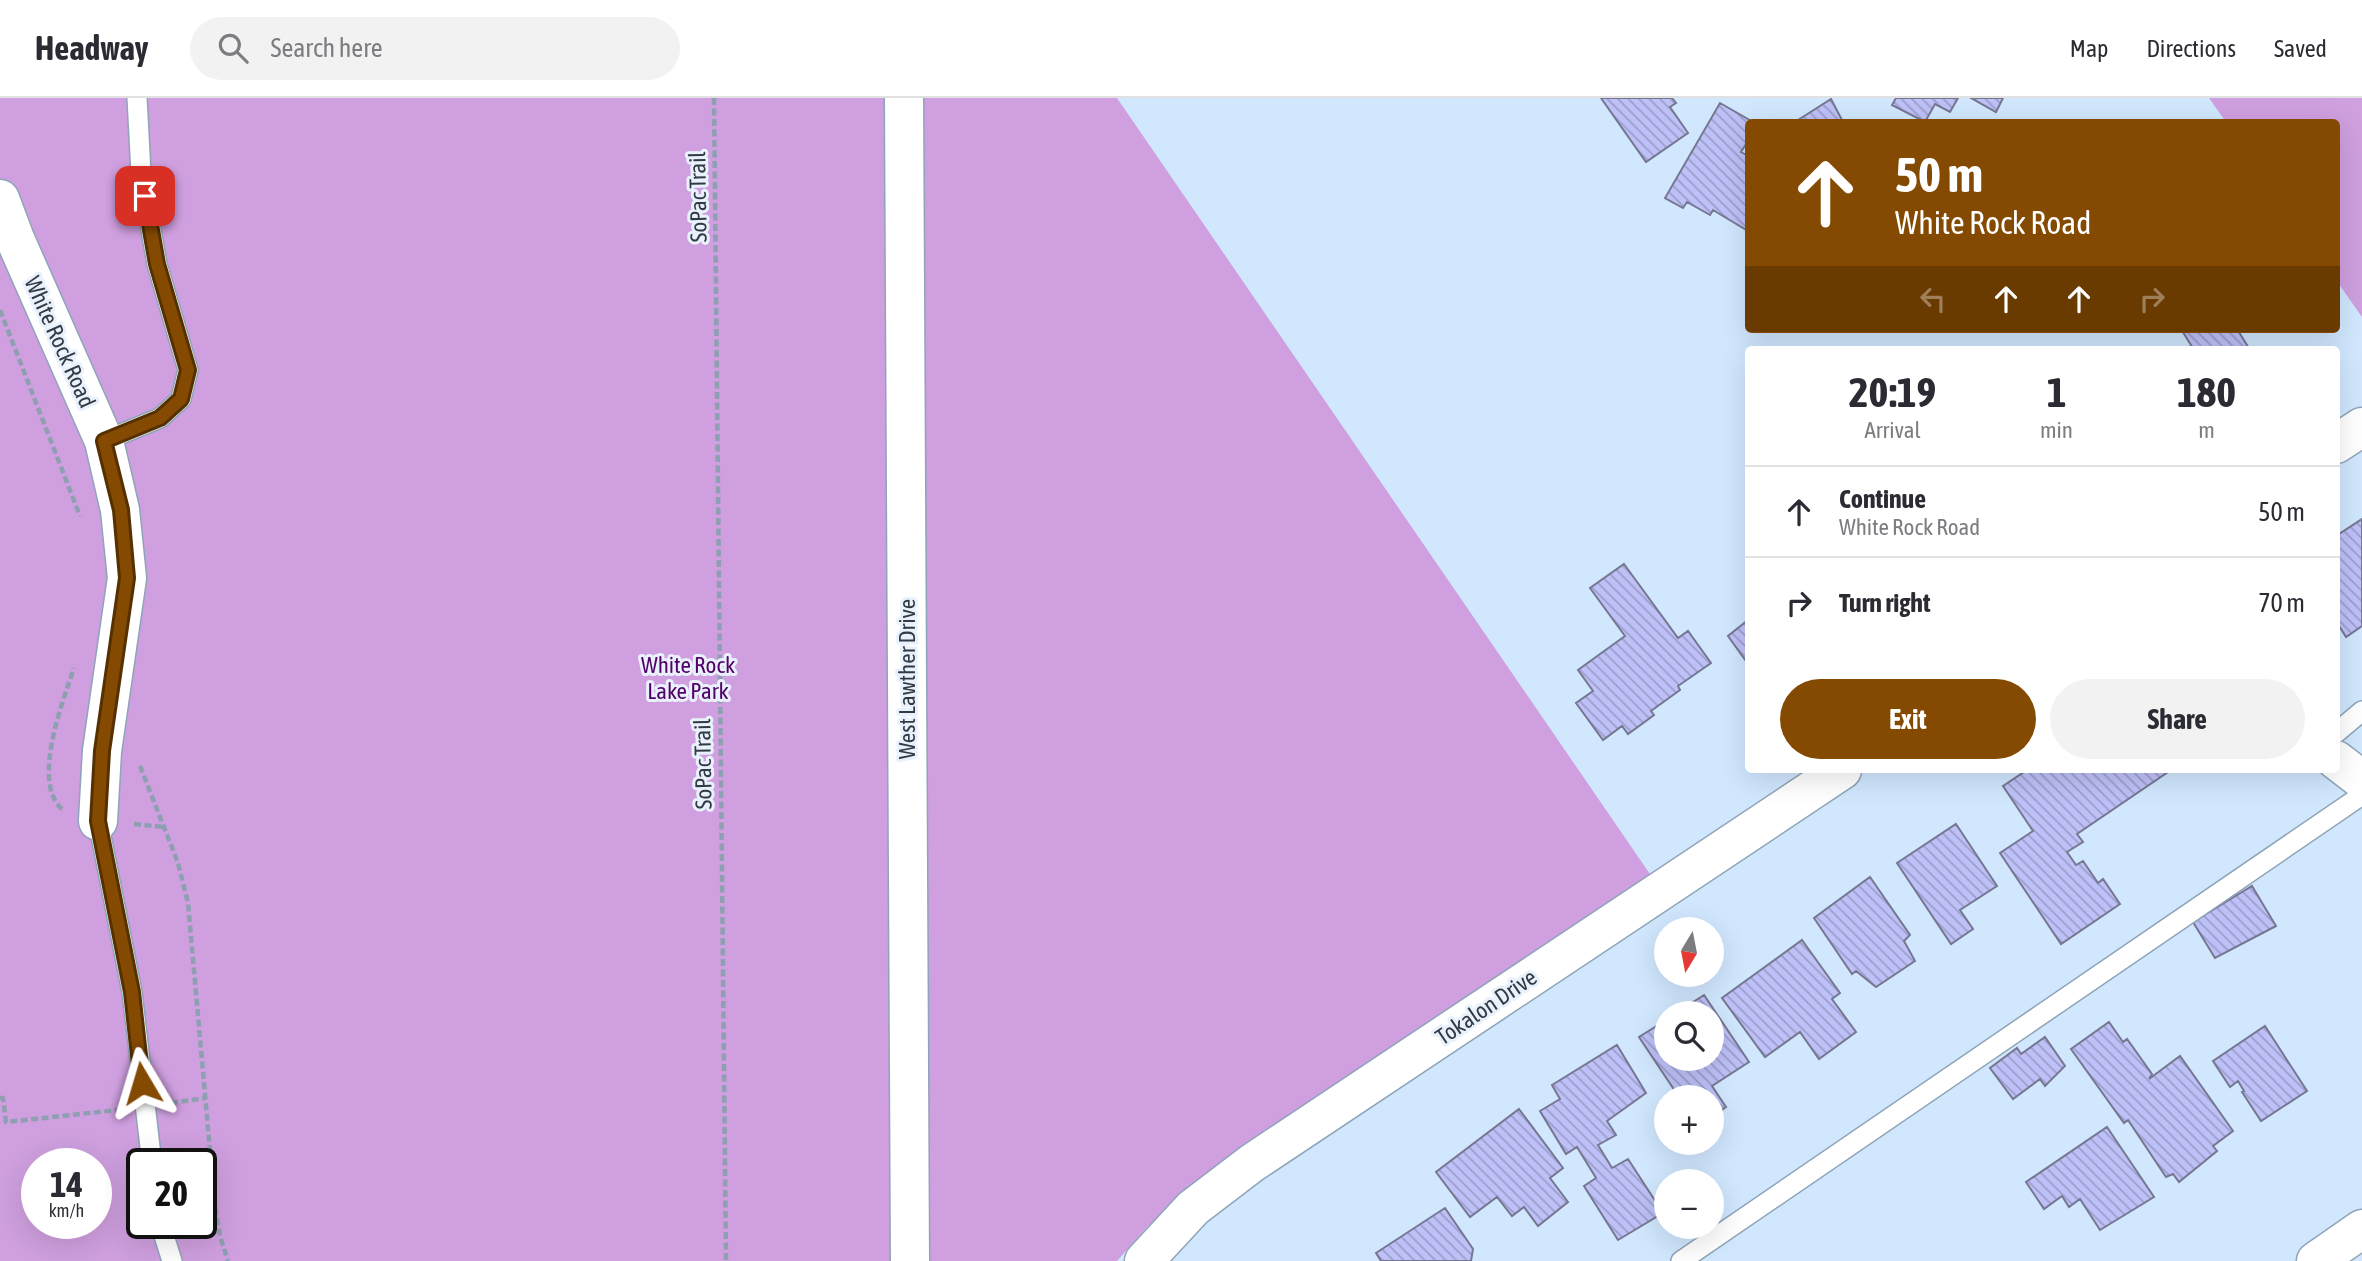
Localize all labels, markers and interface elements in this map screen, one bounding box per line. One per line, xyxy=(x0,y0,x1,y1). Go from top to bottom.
search box xyxy=(190,17,680,80)
text: Headway xyxy=(35,29,148,67)
icon: search xyxy=(214,29,252,67)
text: Search here xyxy=(270,33,383,63)
text: Map xyxy=(2070,35,2108,62)
text: Directions xyxy=(2146,35,2236,62)
text: Saved xyxy=(2274,35,2327,62)
text: 50 m xyxy=(1895,146,1983,202)
icon: ahead xyxy=(1780,147,1871,238)
street label: SoPac Trail xyxy=(684,151,712,243)
pin xyxy=(115,166,175,226)
icon: arrive xyxy=(126,177,164,215)
text: White Rock Road xyxy=(1895,204,2091,241)
street label: White Rock Road xyxy=(19,272,101,412)
icon: left xyxy=(1914,280,1952,318)
icon: ahead xyxy=(1987,280,2025,318)
icon: ahead xyxy=(2060,280,2098,318)
icon: right xyxy=(2133,280,2171,318)
text: 20:19 xyxy=(1849,368,1936,416)
text: 1 xyxy=(2047,368,2066,416)
text: 180 xyxy=(2177,368,2236,416)
text: Arrival xyxy=(1864,417,1921,443)
text: min xyxy=(2040,417,2073,443)
text: m xyxy=(2198,417,2215,443)
text: Continue xyxy=(1839,484,1926,514)
icon: ahead xyxy=(1780,493,1818,531)
text: 50 m xyxy=(2258,497,2305,527)
text: White Rock Road xyxy=(1839,514,1980,540)
icon: right xyxy=(1780,584,1818,622)
text: Turn right xyxy=(1839,588,1930,618)
text: 70 m xyxy=(2258,588,2305,618)
street label: West Lawther Drive xyxy=(894,599,920,759)
park label: White Rock Lake Park xyxy=(641,652,735,704)
button: Exit xyxy=(1780,679,2036,759)
button: Share xyxy=(2050,679,2305,759)
street label: SoPac Trail xyxy=(689,718,717,810)
north arrow xyxy=(1654,917,1724,987)
map controls xyxy=(1654,917,1724,1239)
street label: Tokalon Drive xyxy=(1431,964,1541,1050)
button: search xyxy=(1654,1001,1724,1071)
position arrow xyxy=(105,1046,179,1120)
button: + xyxy=(1654,1085,1724,1155)
speed limit sign: 20 xyxy=(126,1148,217,1239)
text: 14 xyxy=(50,1164,83,1204)
button: − xyxy=(1654,1169,1724,1239)
text: km/h xyxy=(49,1200,84,1221)

